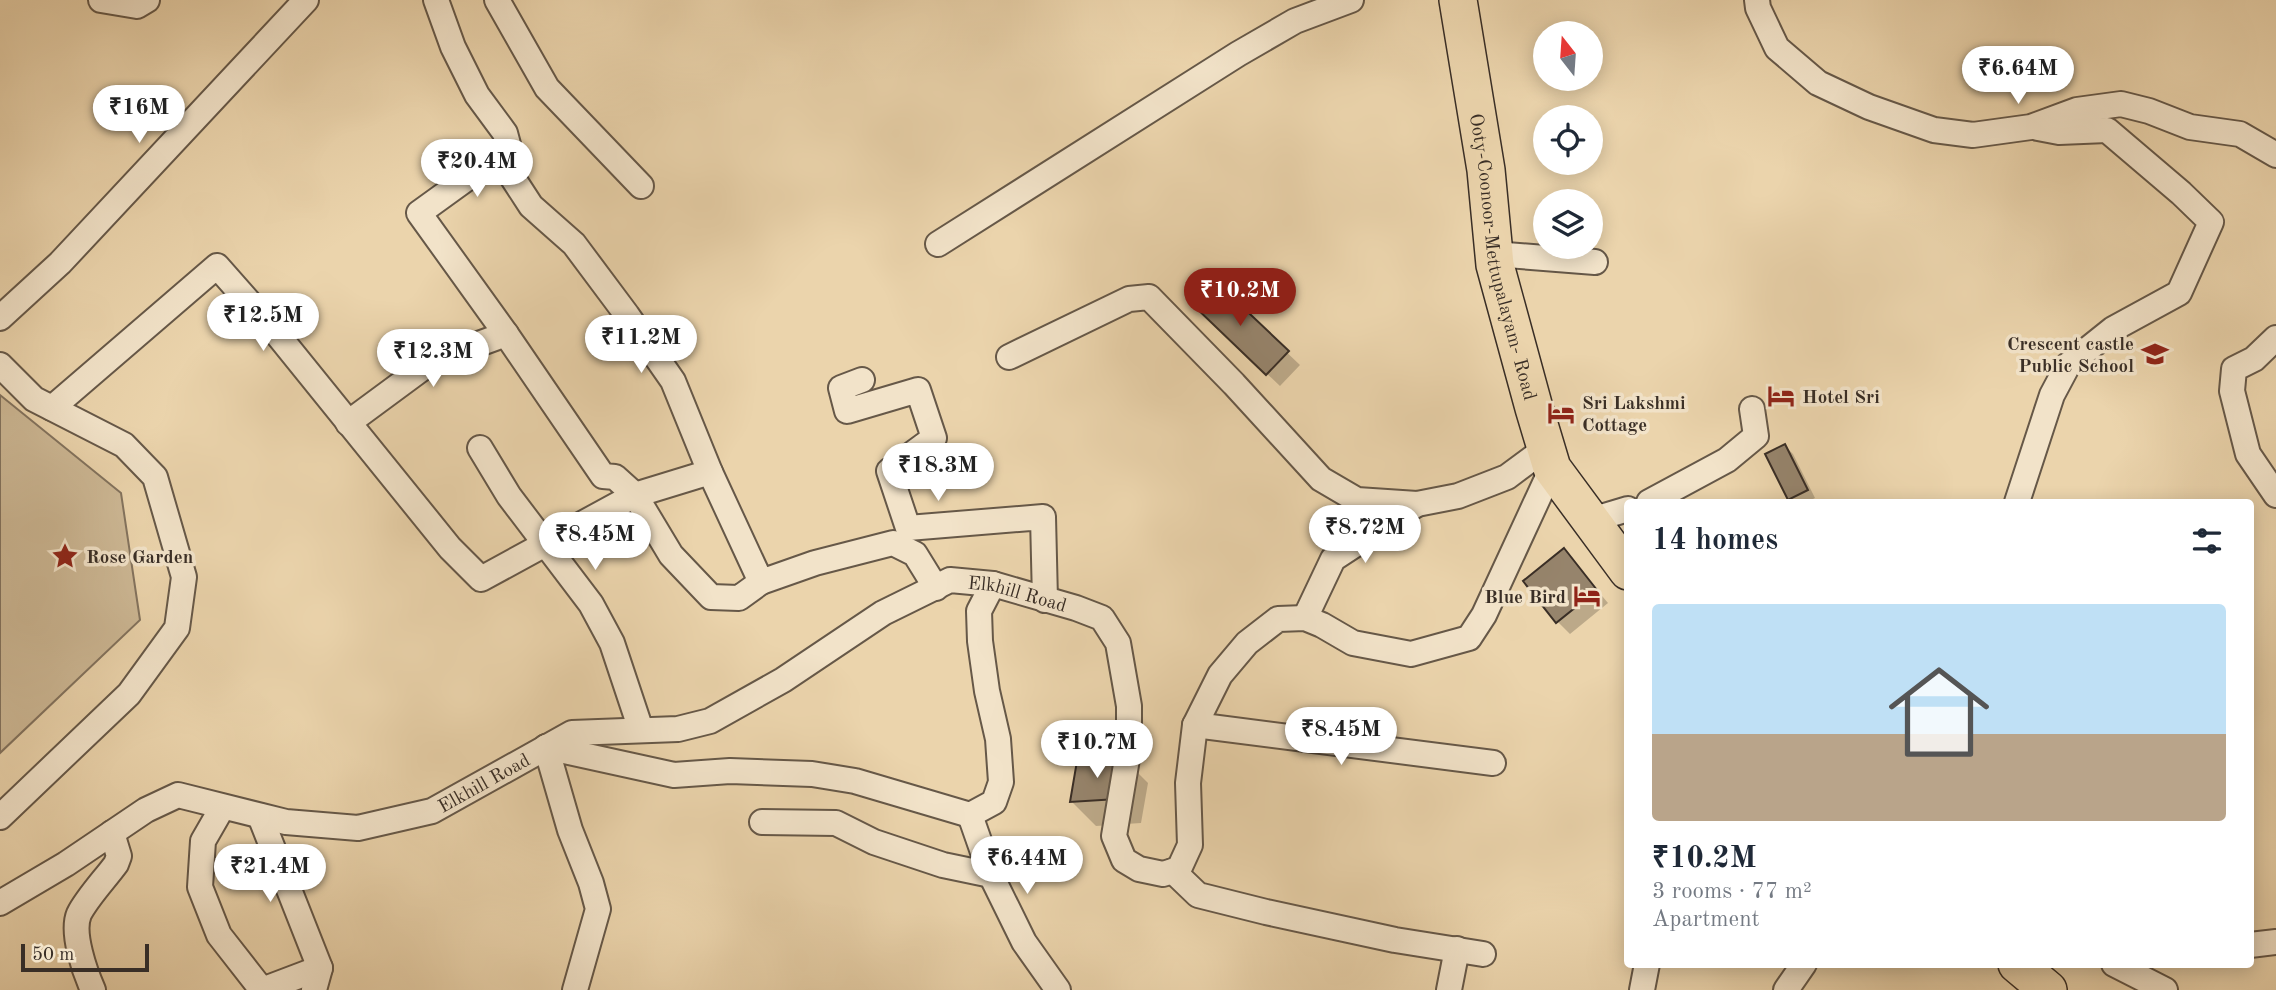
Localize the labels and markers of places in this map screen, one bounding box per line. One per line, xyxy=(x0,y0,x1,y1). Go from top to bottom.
pin: ₹6.64M xyxy=(1961,46,2075,106)
pin: ₹16M xyxy=(98,86,180,145)
pin: ₹20.4M xyxy=(420,140,534,199)
pin: ₹10.2M xyxy=(1183,268,1297,328)
pin: ₹12.5M xyxy=(206,294,320,353)
pin: ₹11.2M xyxy=(584,316,698,375)
pin: ₹12.3M xyxy=(376,330,490,389)
place label: Crescent castle Public School xyxy=(2007,336,2134,377)
school or university icon: Crescent castle Public School xyxy=(2140,339,2170,369)
hotel icon: Hotel Sri xyxy=(1766,381,1796,411)
place label: Hotel Sri xyxy=(1802,389,1880,408)
place label: Sri Lakshmi Cottage xyxy=(1582,395,1686,436)
hotel icon: Sri Lakshmi Cottage xyxy=(1546,398,1576,428)
pin: ₹18.3M xyxy=(881,444,995,503)
pin: ₹8.72M xyxy=(1308,505,1422,565)
pin: ₹8.45M xyxy=(538,512,652,572)
place icon: Rose Garden xyxy=(50,541,80,571)
place label: Rose Garden xyxy=(86,549,193,568)
hotel icon: Blue Bird xyxy=(1572,581,1602,611)
place label: Blue Bird xyxy=(1484,589,1566,608)
pin: ₹8.45M xyxy=(1284,708,1398,767)
pin: ₹10.7M xyxy=(1040,720,1154,780)
pin: ₹6.44M xyxy=(970,836,1084,896)
pin: ₹21.4M xyxy=(213,844,327,904)

